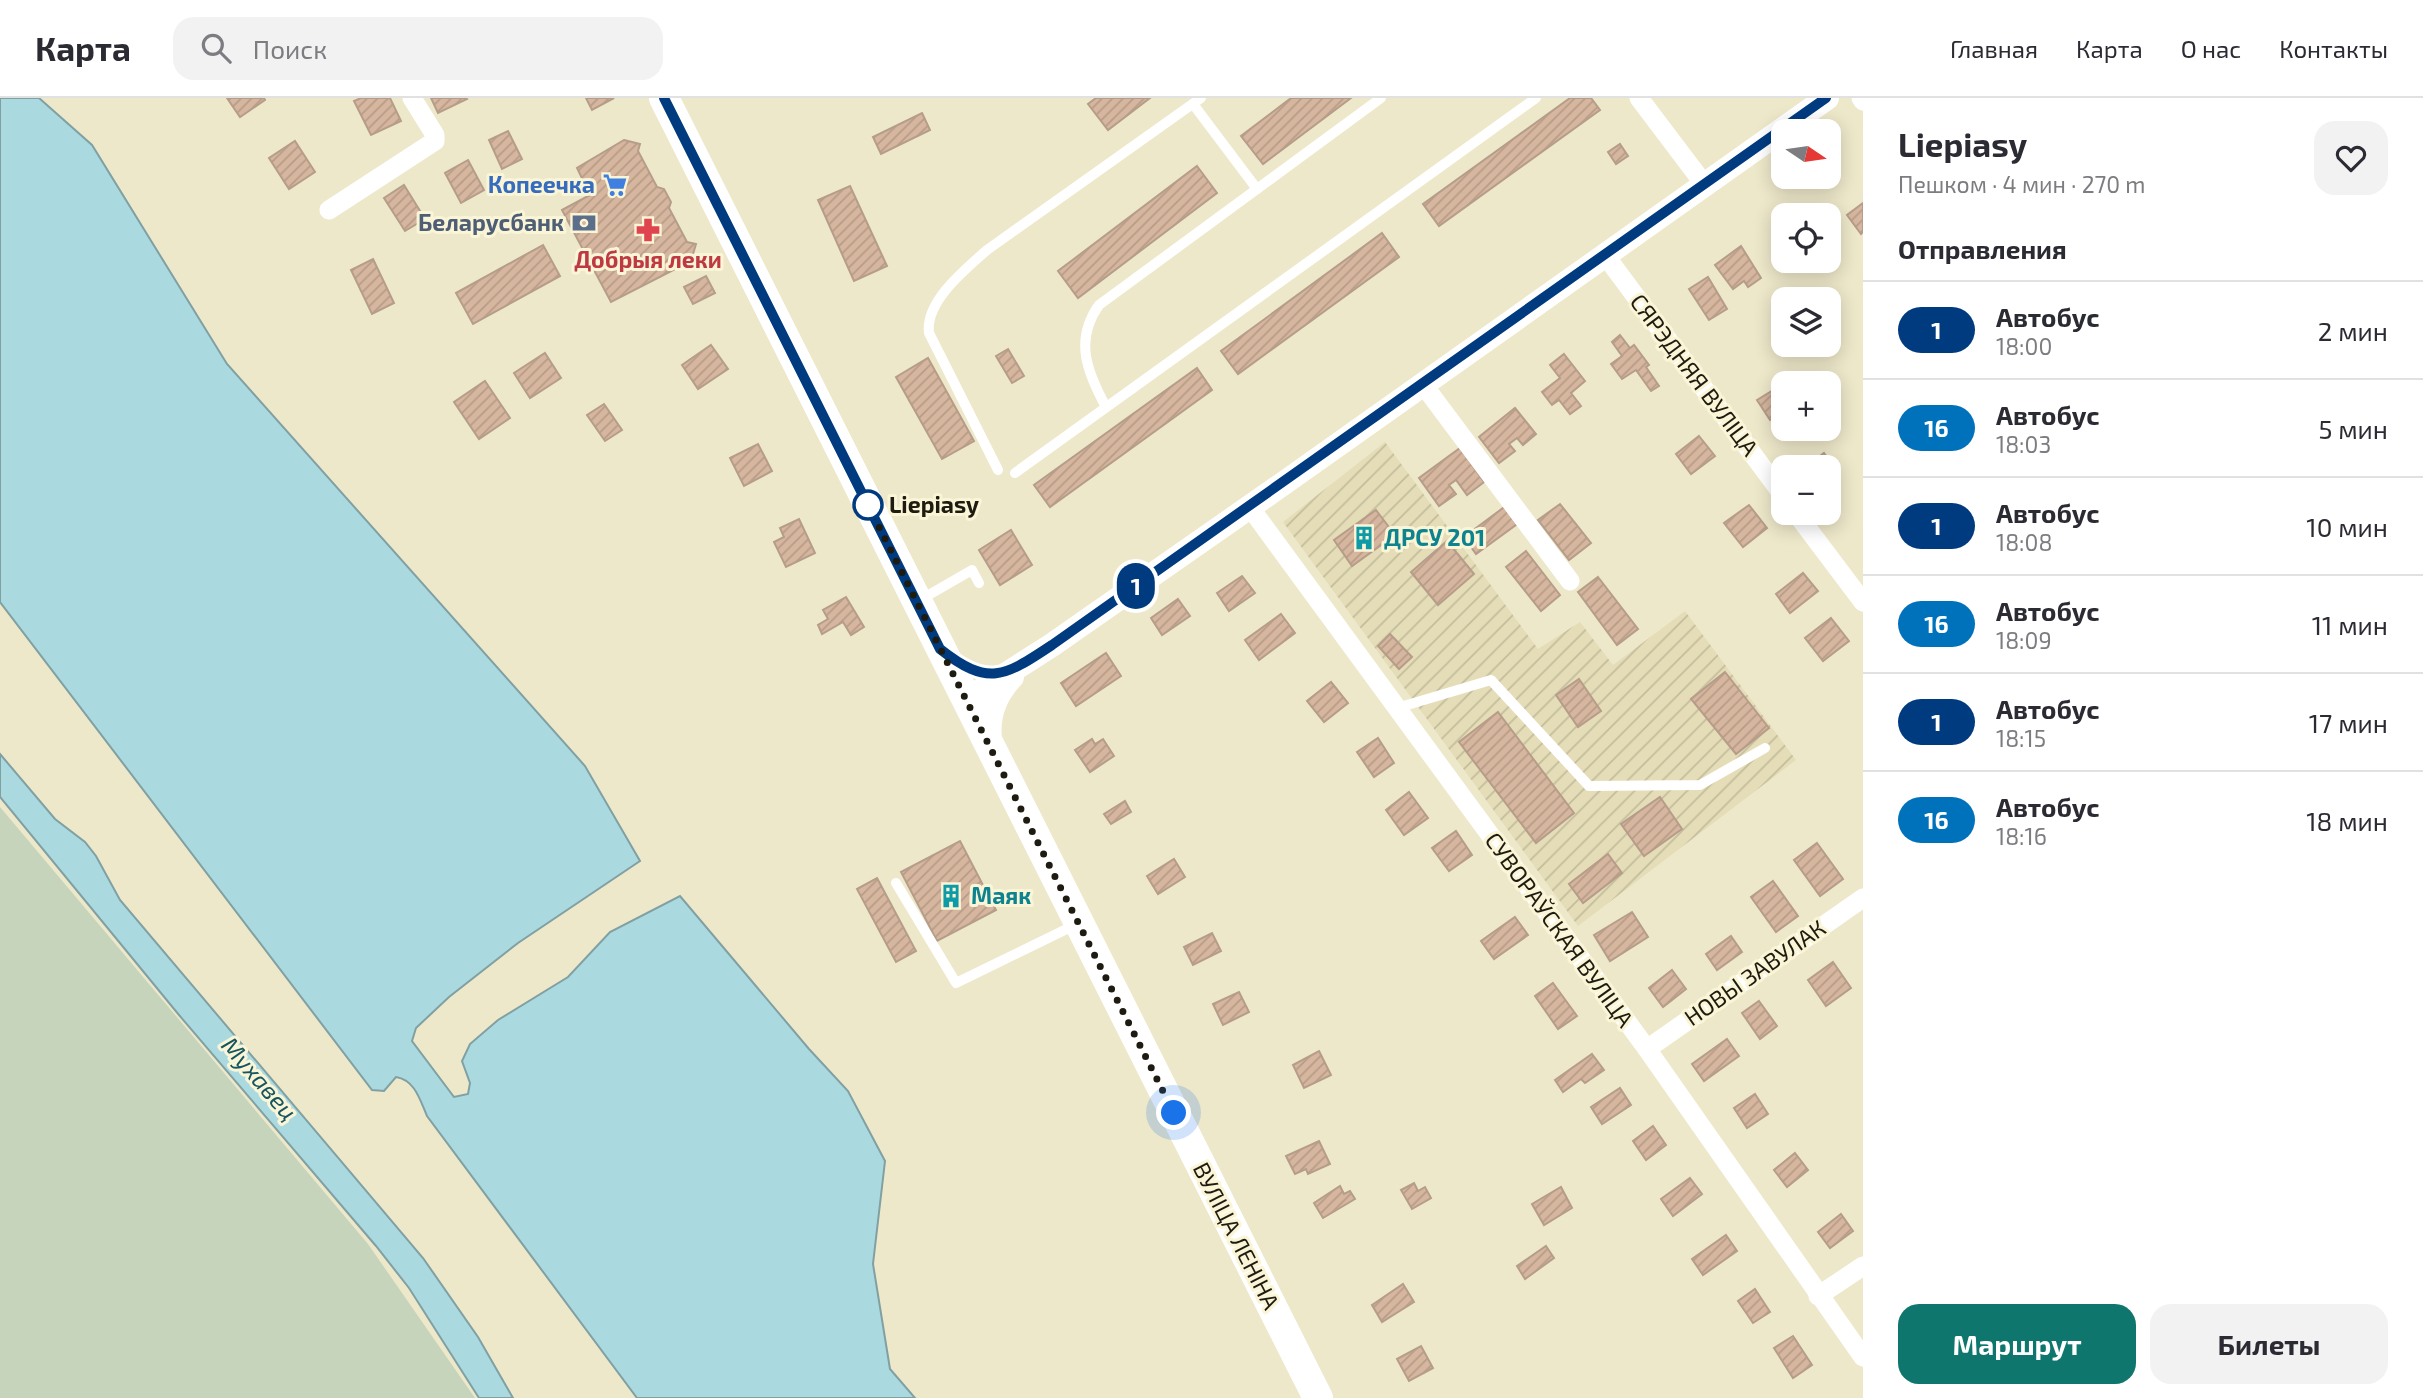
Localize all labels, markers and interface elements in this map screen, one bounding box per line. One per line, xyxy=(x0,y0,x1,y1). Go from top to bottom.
search box xyxy=(173,17,663,80)
text: Карта xyxy=(35,28,131,68)
icon: search xyxy=(197,29,235,67)
text: Поиск xyxy=(253,33,327,64)
text: Главная xyxy=(1950,34,2038,63)
text: Карта xyxy=(2076,34,2143,63)
text: О нас xyxy=(2181,34,2241,63)
text: Контакты xyxy=(2279,34,2388,63)
north arrow xyxy=(1771,119,1841,189)
map controls xyxy=(1771,119,1841,525)
button: heart xyxy=(2314,121,2388,195)
text: Liepiasy xyxy=(1898,124,2027,164)
place label: Копеечка xyxy=(488,170,595,198)
text: Пешком · 4 мин · 270 m xyxy=(1898,170,2146,198)
supermarket icon: Копеечка xyxy=(601,171,629,199)
button: locate xyxy=(1771,203,1841,273)
place label: Беларусбанк xyxy=(418,208,564,236)
bank icon: Беларусбанк xyxy=(570,209,598,237)
pharmacy icon: Добрыя леки xyxy=(634,216,662,244)
text: Отправления xyxy=(1898,233,2067,264)
place label: Добрыя леки xyxy=(574,245,722,273)
button: layers xyxy=(1771,287,1841,357)
street label: СЯРЭДНЯЯ ВУЛІЦА xyxy=(1625,288,1765,461)
text: Автобус xyxy=(1996,301,2099,332)
text: 1 xyxy=(1931,315,1942,344)
text: 2 мин xyxy=(2318,315,2388,346)
text: 18:00 xyxy=(1996,332,2052,360)
button: + xyxy=(1771,371,1841,441)
text: Автобус xyxy=(1996,399,2099,430)
text: 16 xyxy=(1924,413,1949,442)
text: 5 мин xyxy=(2318,413,2388,444)
text: 18:03 xyxy=(1996,430,2051,458)
button: − xyxy=(1771,455,1841,525)
marker: Liepiasy xyxy=(853,490,883,520)
place label: Liepiasy xyxy=(889,490,979,518)
text: Автобус xyxy=(1996,497,2099,528)
text: 1 xyxy=(1931,511,1942,540)
text: 10 мин xyxy=(2306,511,2388,542)
place label: ДРСУ 201 xyxy=(1384,523,1485,551)
building icon: ДРСУ 201 xyxy=(1350,524,1378,552)
text: 18:08 xyxy=(1996,528,2052,556)
line badge: 1 xyxy=(1113,563,1159,609)
text: 1 xyxy=(1131,571,1141,600)
text: Автобус xyxy=(1996,595,2099,626)
text: 16 xyxy=(1924,609,1949,638)
text: 11 мин xyxy=(2312,609,2388,640)
text: 18:09 xyxy=(1996,626,2052,654)
text: Автобус xyxy=(1996,693,2099,724)
text: 1 xyxy=(1931,707,1942,736)
text: 17 мин xyxy=(2309,707,2388,738)
text: 18:15 xyxy=(1996,724,2046,752)
text: Автобус xyxy=(1996,791,2099,822)
text: 16 xyxy=(1924,805,1949,834)
text: 18 мин xyxy=(2306,805,2388,836)
text: 18:16 xyxy=(1996,822,2047,850)
street label: СУВОРАЎСКАЯ ВУЛІЦА xyxy=(1480,826,1640,1033)
place label: Маяк xyxy=(971,881,1031,909)
building icon: Маяк xyxy=(937,882,965,910)
street label: НОВЫ ЗАВУЛАК xyxy=(1678,913,1831,1031)
water label: Мухавец xyxy=(216,1031,304,1125)
your location xyxy=(1156,1095,1191,1130)
street label: ВУЛІЦА ЛЕНІНА xyxy=(1188,1157,1286,1314)
button: Маршрут xyxy=(1898,1304,2136,1384)
button: Билеты xyxy=(2150,1304,2388,1384)

